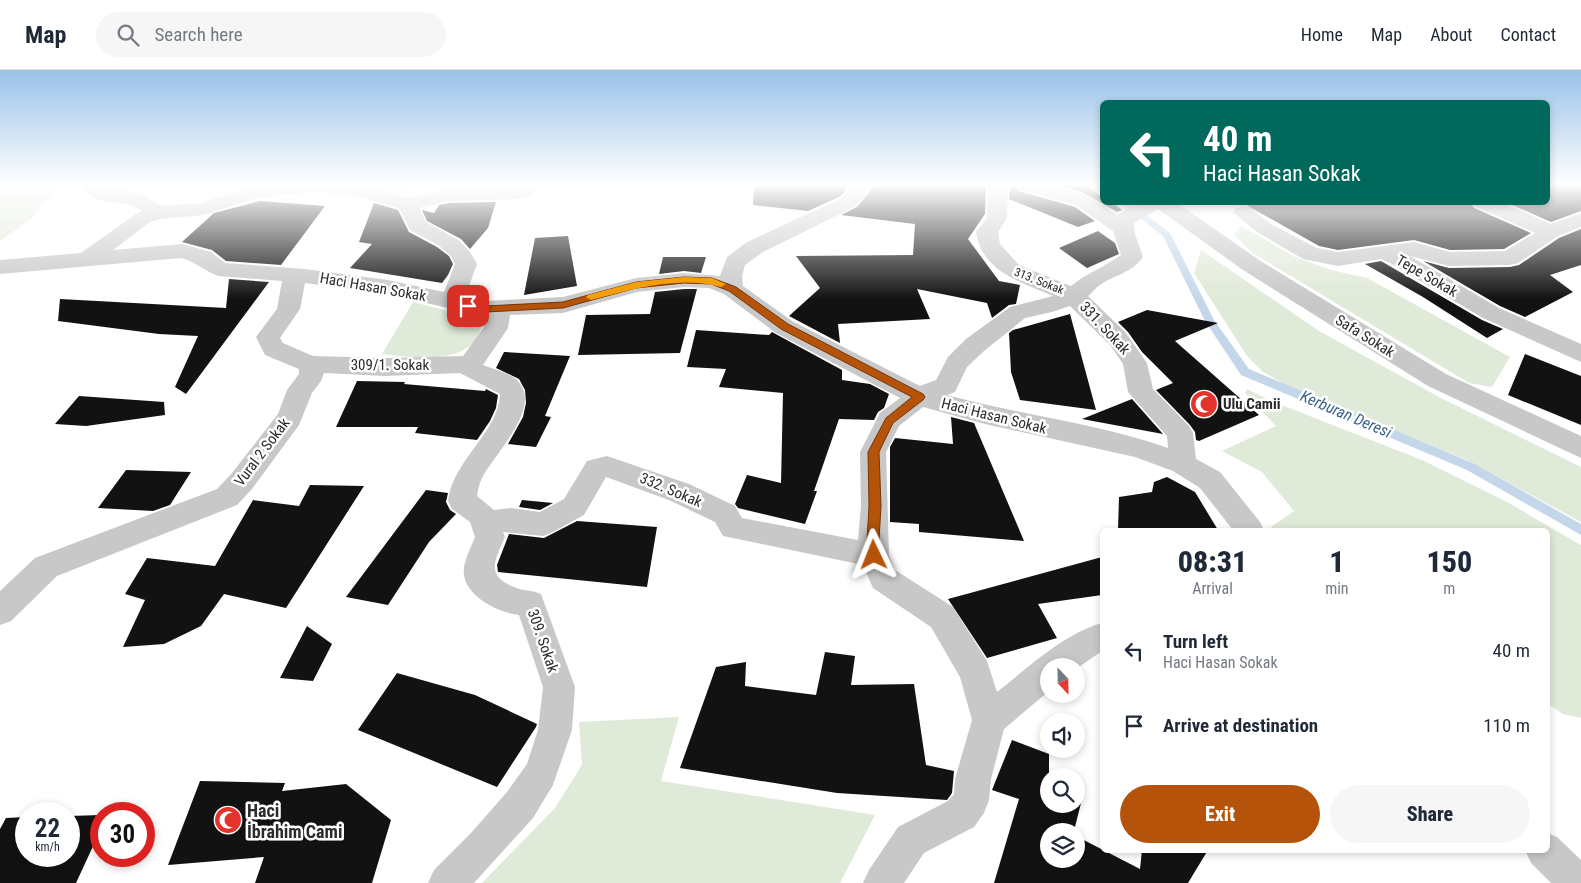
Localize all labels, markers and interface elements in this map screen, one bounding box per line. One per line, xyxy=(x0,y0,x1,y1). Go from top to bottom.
search box xyxy=(96,12,446,57)
text: Map xyxy=(25,21,66,49)
icon: search xyxy=(114,21,142,49)
text: Search here xyxy=(154,23,243,46)
text: Home xyxy=(1301,24,1343,45)
text: Map xyxy=(1371,24,1402,45)
text: About xyxy=(1430,24,1472,45)
text: Contact xyxy=(1500,24,1556,45)
text: 40 m xyxy=(1203,119,1272,160)
icon: left xyxy=(1120,120,1185,185)
text: Haci Hasan Sokak xyxy=(1203,161,1361,186)
street label: Tepe Sokak xyxy=(1393,251,1461,301)
street label: 313. Sokak xyxy=(1012,265,1067,298)
street label: Haci Hasan Sokak xyxy=(318,269,428,305)
pin xyxy=(447,285,489,327)
icon: arrive xyxy=(454,292,482,320)
street label: 331. Sokak xyxy=(1076,298,1134,358)
street label: Safa Sokak xyxy=(1332,311,1398,361)
street label: 309/1. Sokak xyxy=(351,356,430,374)
water label: Kerburan Deresi xyxy=(1298,386,1395,442)
mosque icon: Ulu Camii xyxy=(1189,389,1219,419)
street label: Haci Hasan Sokak xyxy=(940,394,1049,438)
place label: Ulu Camii xyxy=(1223,395,1280,413)
street label: Vural 2 Sokak xyxy=(231,414,294,490)
street label: 332. Sokak xyxy=(637,469,705,511)
position arrow xyxy=(847,528,899,580)
text: 08:31 xyxy=(1178,544,1247,579)
text: 1 xyxy=(1329,544,1344,579)
text: 150 xyxy=(1426,544,1472,579)
text: Arrival xyxy=(1192,579,1233,598)
text: min xyxy=(1325,579,1349,598)
text: m xyxy=(1443,579,1455,598)
street label: 309. Sokak xyxy=(524,607,562,675)
text: Turn left xyxy=(1163,630,1228,653)
icon: left xyxy=(1120,637,1148,665)
text: 40 m xyxy=(1493,639,1530,662)
text: Haci Hasan Sokak xyxy=(1163,653,1278,672)
north arrow xyxy=(1040,658,1085,702)
map controls xyxy=(1040,658,1085,868)
icon: arrive xyxy=(1120,712,1148,740)
button: sound xyxy=(1040,713,1085,758)
text: Arrive at destination xyxy=(1163,714,1318,737)
text: 110 m xyxy=(1483,714,1530,737)
button: search xyxy=(1040,768,1085,813)
button: Exit xyxy=(1120,785,1320,843)
button: Share xyxy=(1330,785,1530,843)
place label: Haci İbrahim Cami xyxy=(247,800,342,842)
speed limit sign: 30 xyxy=(90,802,155,867)
mosque icon: Haci İbrahim Cami xyxy=(213,805,243,835)
text: 22 xyxy=(35,814,60,843)
button: layers xyxy=(1040,823,1085,868)
text: km/h xyxy=(35,840,60,854)

